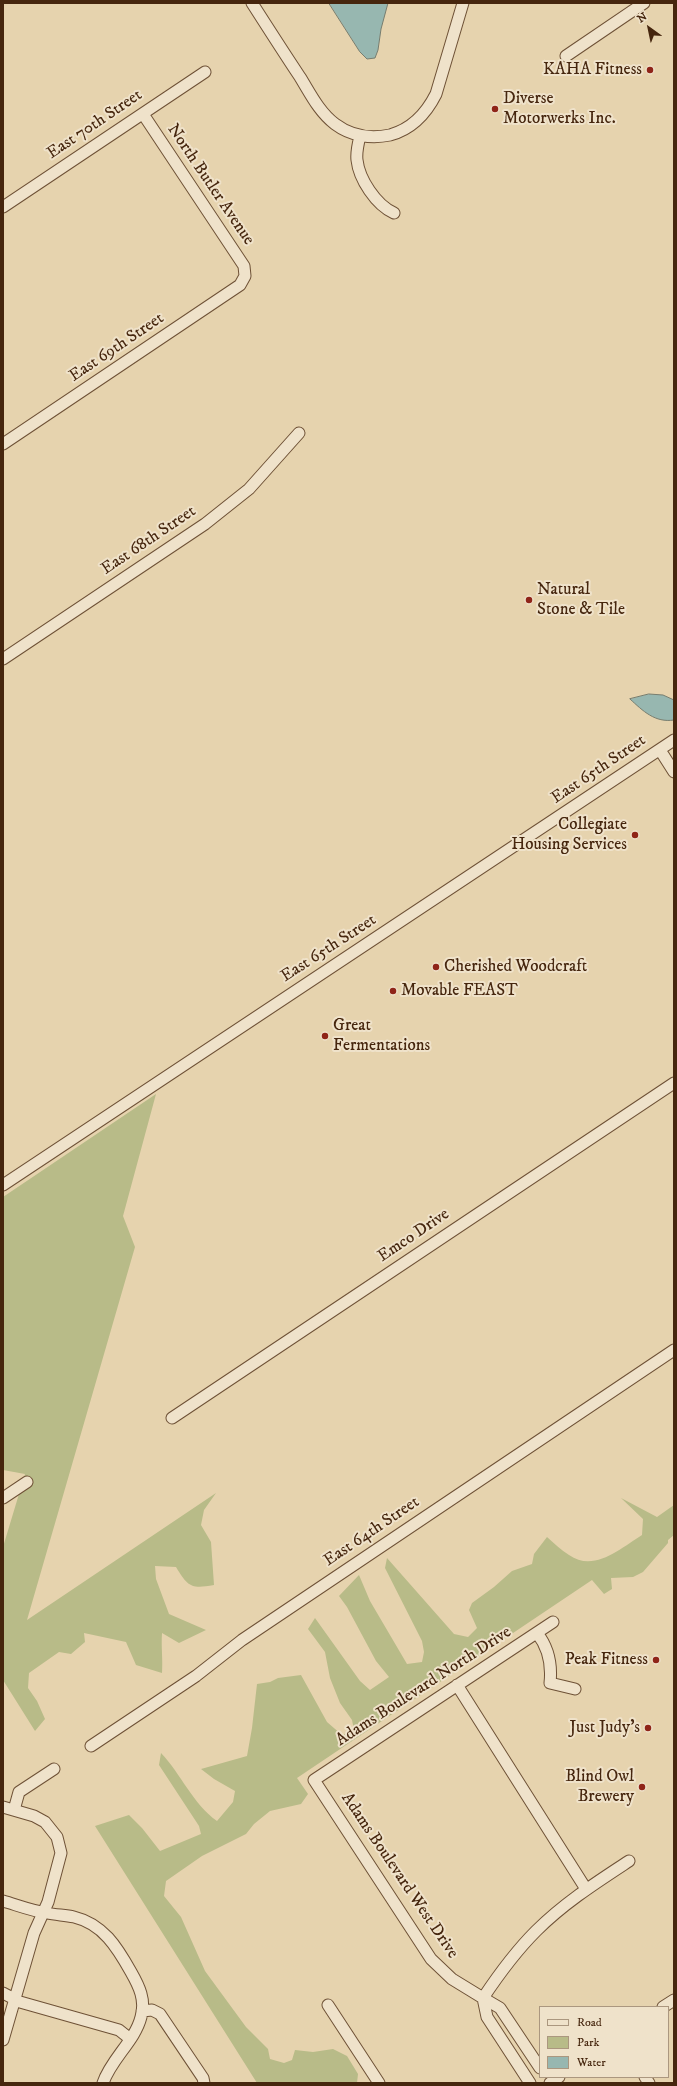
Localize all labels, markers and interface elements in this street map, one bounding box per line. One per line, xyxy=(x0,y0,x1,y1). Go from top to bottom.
north arrow xyxy=(629,8,669,48)
text: N xyxy=(635,10,650,26)
place label: KAHA Fitness xyxy=(543,60,642,80)
marker: KAHA Fitness xyxy=(645,65,655,75)
street label: East 70th Street xyxy=(44,86,146,164)
place label: Diverse Motorwerks Inc. xyxy=(503,89,616,129)
marker: Diverse Motorwerks Inc. xyxy=(490,104,500,114)
street label: North Butler Avenue xyxy=(162,121,258,249)
street label: East 69th Street xyxy=(66,309,168,387)
street label: East 68th Street xyxy=(98,502,200,580)
place label: Natural Stone & Tile xyxy=(537,580,625,620)
marker: Natural Stone & Tile xyxy=(524,595,534,605)
street label: East 65th Street xyxy=(548,731,650,809)
place label: Collegiate Housing Services xyxy=(511,815,627,855)
marker: Collegiate Housing Services xyxy=(630,830,640,840)
street label: East 65th Street xyxy=(278,911,380,987)
place label: Cherished Woodcraft xyxy=(444,957,587,977)
marker: Cherished Woodcraft xyxy=(431,962,441,972)
place label: Movable FEAST xyxy=(401,981,518,1001)
marker: Movable FEAST xyxy=(388,986,398,996)
place label: Great Fermentations xyxy=(333,1016,430,1056)
marker: Great Fermentations xyxy=(320,1031,330,1041)
street label: Emco Drive xyxy=(374,1205,454,1267)
street label: East 64th Street xyxy=(320,1493,424,1571)
street label: Adams Boulevard North Drive xyxy=(332,1623,516,1751)
place label: Peak Fitness xyxy=(565,1650,648,1670)
marker: Peak Fitness xyxy=(651,1655,661,1665)
place label: Just Judy's xyxy=(569,1718,640,1738)
marker: Just Judy's xyxy=(643,1723,653,1733)
place label: Blind Owl Brewery xyxy=(565,1767,634,1807)
marker: Blind Owl Brewery xyxy=(637,1782,647,1792)
street label: Adams Boulevard West Drive xyxy=(336,1789,462,1963)
legend xyxy=(539,2006,669,2078)
text: Road xyxy=(577,2015,602,2030)
text: Park xyxy=(577,2035,599,2050)
text: Water xyxy=(577,2055,606,2070)

